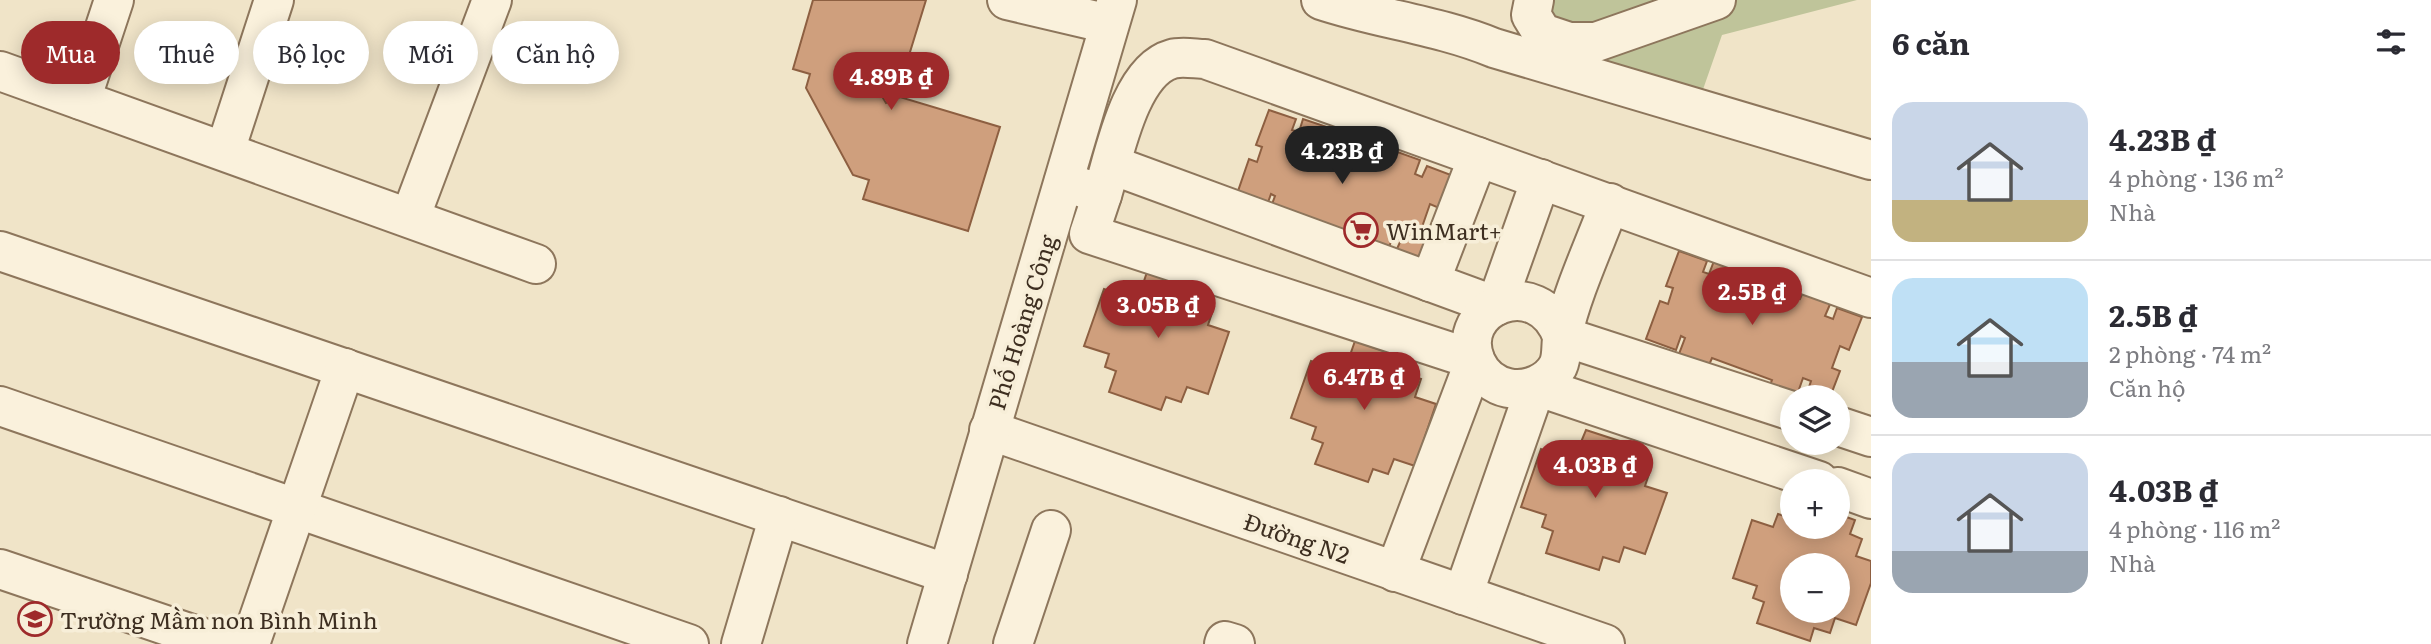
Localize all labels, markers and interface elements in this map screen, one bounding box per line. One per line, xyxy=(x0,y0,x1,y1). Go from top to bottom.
text: 6 căn xyxy=(1892,20,1970,64)
chip: Mua xyxy=(21,21,120,84)
chip: Thuê xyxy=(134,21,239,84)
chip: Bộ lọc xyxy=(253,21,369,84)
chip: Mới xyxy=(383,21,478,84)
chip: Căn hộ xyxy=(492,21,619,84)
icon: filters xyxy=(2372,23,2410,61)
pin: 4.89B ₫ xyxy=(826,52,956,112)
text: 4.89B ₫ xyxy=(849,58,933,92)
text: 4.23B ₫ xyxy=(2109,116,2216,160)
pin: 4.23B ₫ xyxy=(1277,127,1407,186)
icon: home xyxy=(1948,130,2032,214)
text: 4.23B ₫ xyxy=(1301,132,1383,166)
text: 4 phòng · 136 m² xyxy=(2109,160,2284,194)
text: Nhà xyxy=(2109,194,2156,228)
supermarket icon: WinMart+ xyxy=(1342,211,1380,249)
place label: WinMart+ xyxy=(1386,213,1502,247)
street label: Phố Hoàng Công xyxy=(978,230,1064,414)
pin: 2.5B ₫ xyxy=(1695,268,1809,327)
text: 2.5B ₫ xyxy=(1718,273,1786,307)
pin: 3.05B ₫ xyxy=(1093,280,1223,340)
text: 3.05B ₫ xyxy=(1117,286,1199,320)
text: 2.5B ₫ xyxy=(2109,292,2198,336)
icon: home xyxy=(1948,306,2032,390)
text: 2 phòng · 74 m² xyxy=(2109,336,2271,370)
pin: 6.47B ₫ xyxy=(1299,352,1429,412)
text: 6.47B ₫ xyxy=(1323,358,1405,392)
text: Căn hộ xyxy=(2109,370,2185,404)
map controls xyxy=(1780,385,1850,623)
button: layers xyxy=(1780,385,1850,455)
pin: 4.03B ₫ xyxy=(1530,440,1660,500)
text: 4.03B ₫ xyxy=(1553,446,1637,480)
text: 4.03B ₫ xyxy=(2109,467,2218,511)
button: + xyxy=(1780,469,1850,539)
icon: home xyxy=(1948,481,2032,565)
street label: Đường N2 xyxy=(1239,503,1355,571)
text: 4 phòng · 116 m² xyxy=(2109,511,2281,545)
text: Nhà xyxy=(2109,545,2156,579)
button: − xyxy=(1780,553,1850,623)
school or university icon: Trường Mầm non Bình Minh xyxy=(16,600,54,638)
place label: Trường Mầm non Bình Minh xyxy=(60,602,378,636)

